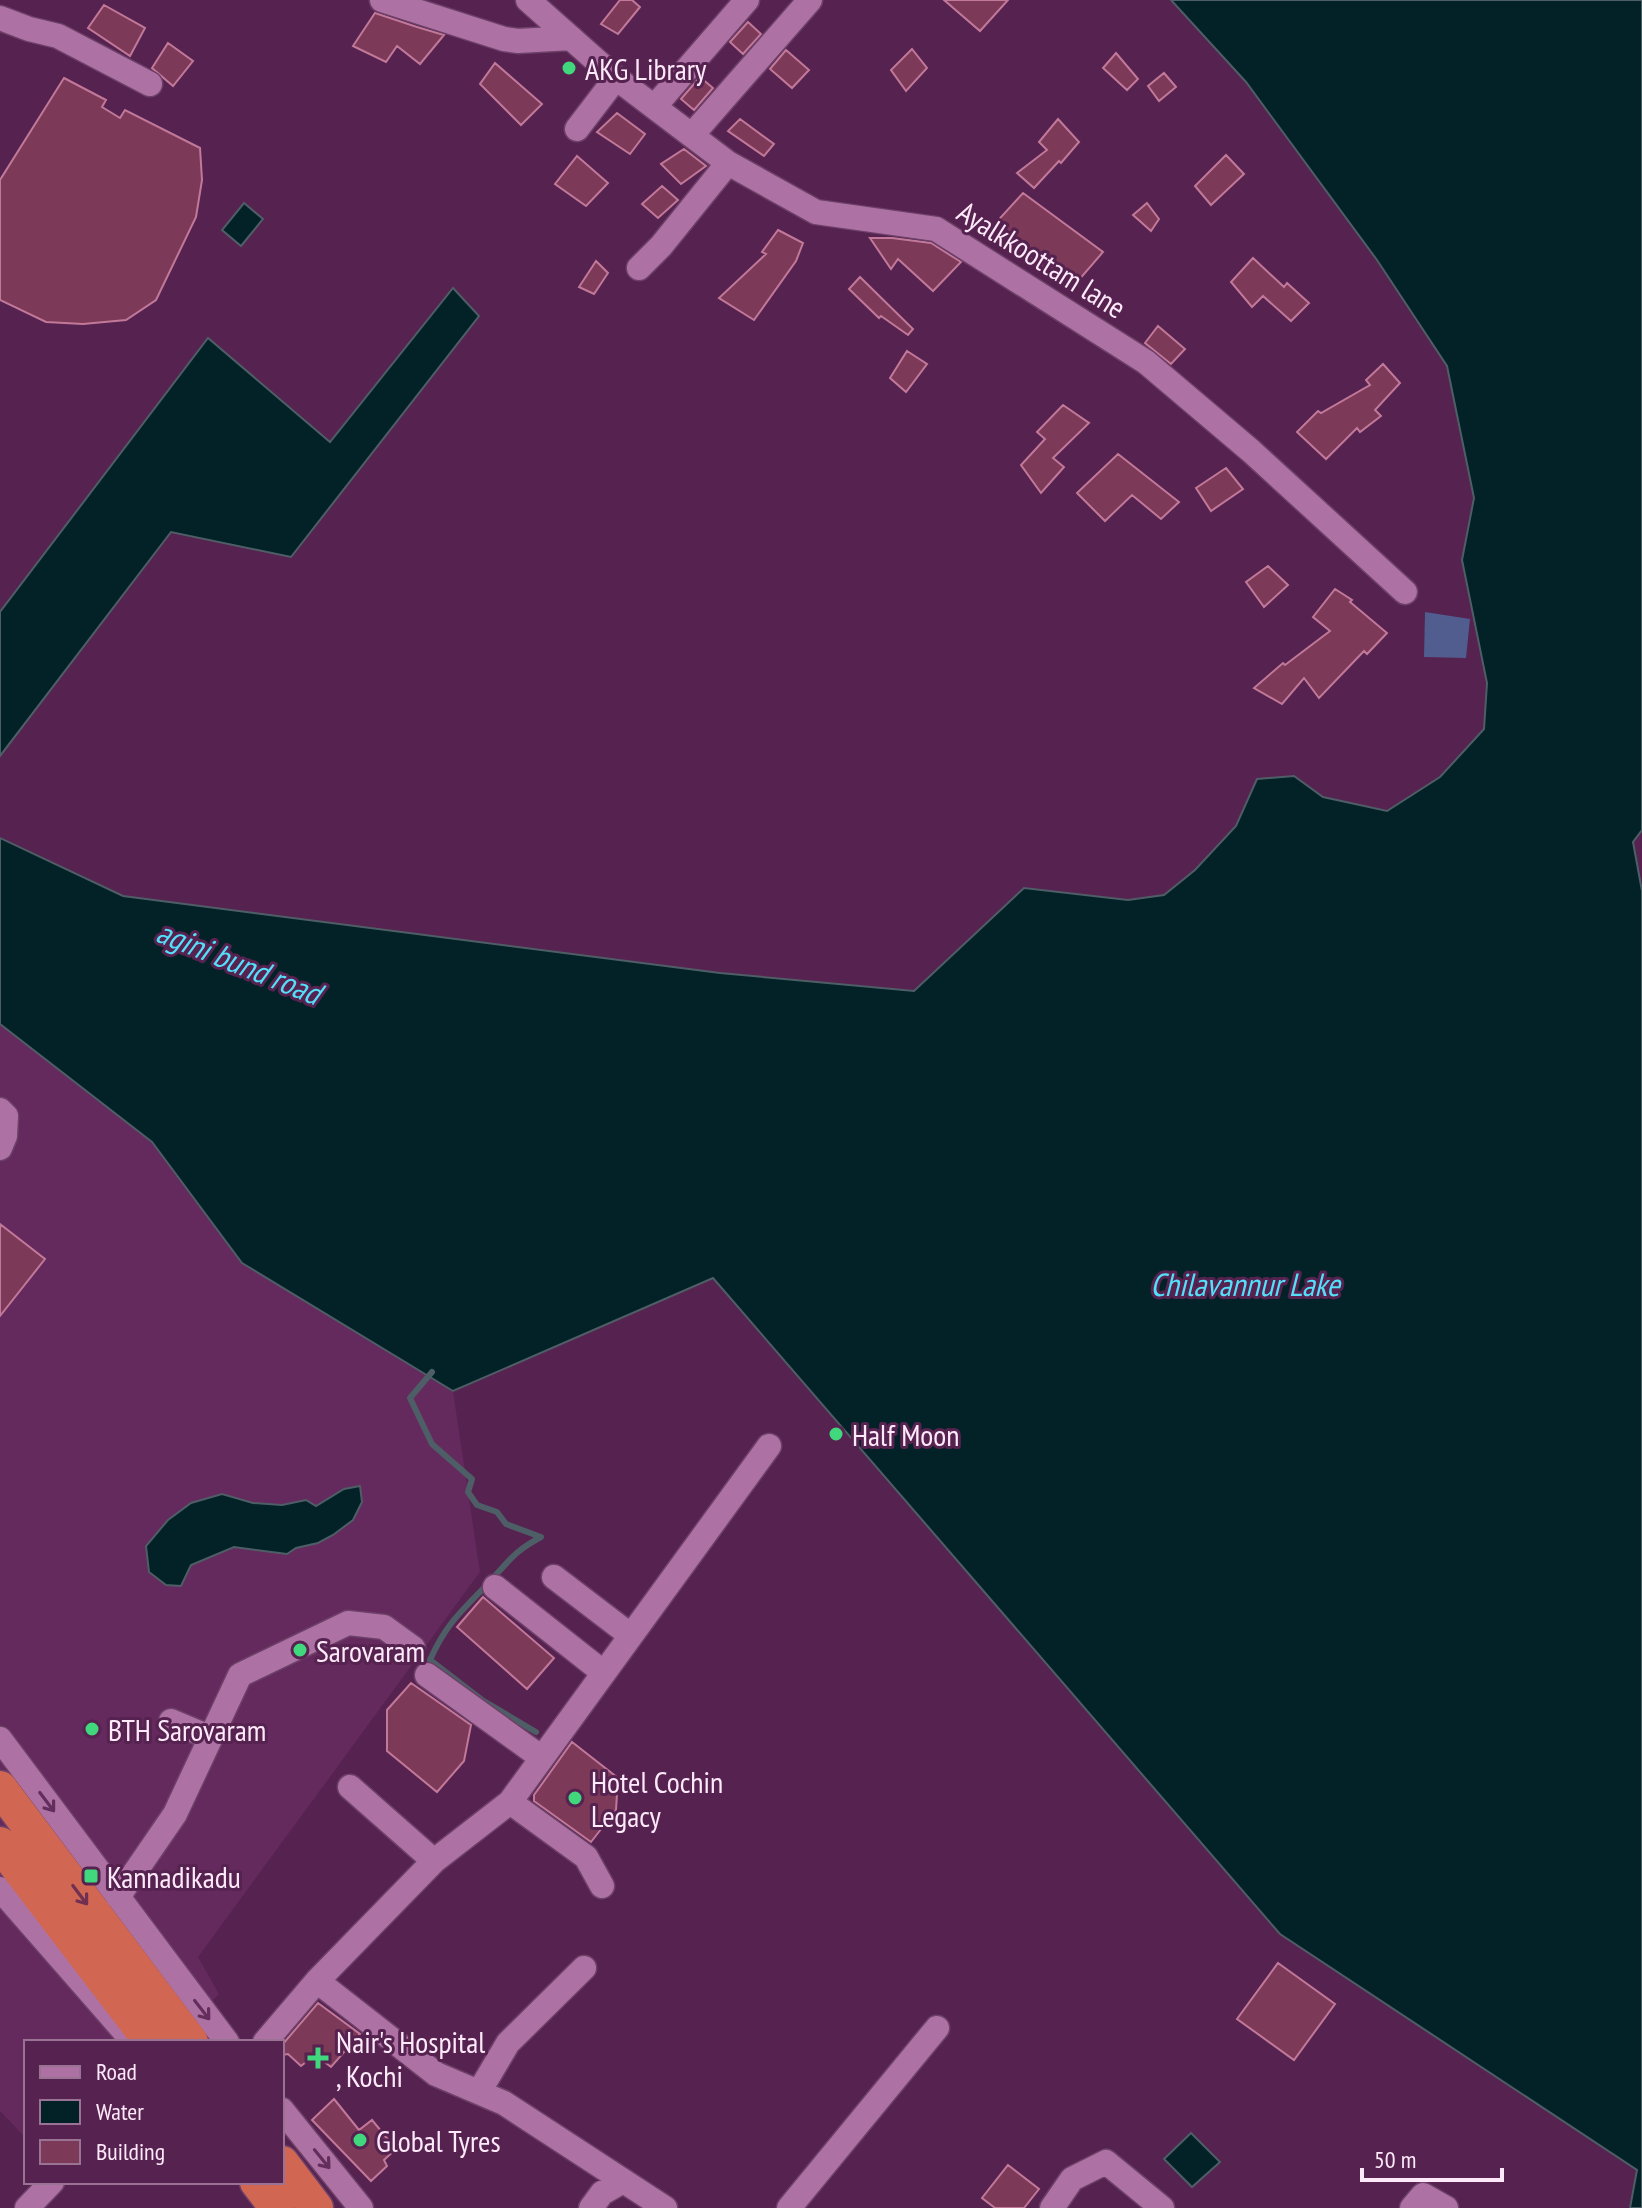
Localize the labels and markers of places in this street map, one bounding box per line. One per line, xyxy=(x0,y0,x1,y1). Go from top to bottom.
place label: AKG Library xyxy=(585,49,707,88)
marker: AKG Library xyxy=(560,59,578,77)
place label: Half Moon xyxy=(852,1415,959,1454)
marker: Half Moon xyxy=(827,1425,845,1443)
place label: Sarovaram xyxy=(316,1631,425,1670)
marker: Sarovaram xyxy=(291,1641,309,1659)
place label: BTH Sarovaram xyxy=(108,1710,266,1749)
marker: BTH Sarovaram xyxy=(83,1720,101,1738)
place label: Hotel Cochin Legacy xyxy=(591,1762,723,1835)
marker: Hotel Cochin Legacy xyxy=(566,1789,584,1807)
place label: Kannadikadu xyxy=(107,1857,241,1896)
marker: Kannadikadu xyxy=(82,1867,100,1885)
place label: Nair's Hospital , Kochi xyxy=(336,2022,485,2095)
marker: Nair's Hospital , Kochi xyxy=(307,2047,329,2069)
place label: Global Tyres xyxy=(376,2121,501,2160)
marker: Global Tyres xyxy=(351,2131,369,2149)

